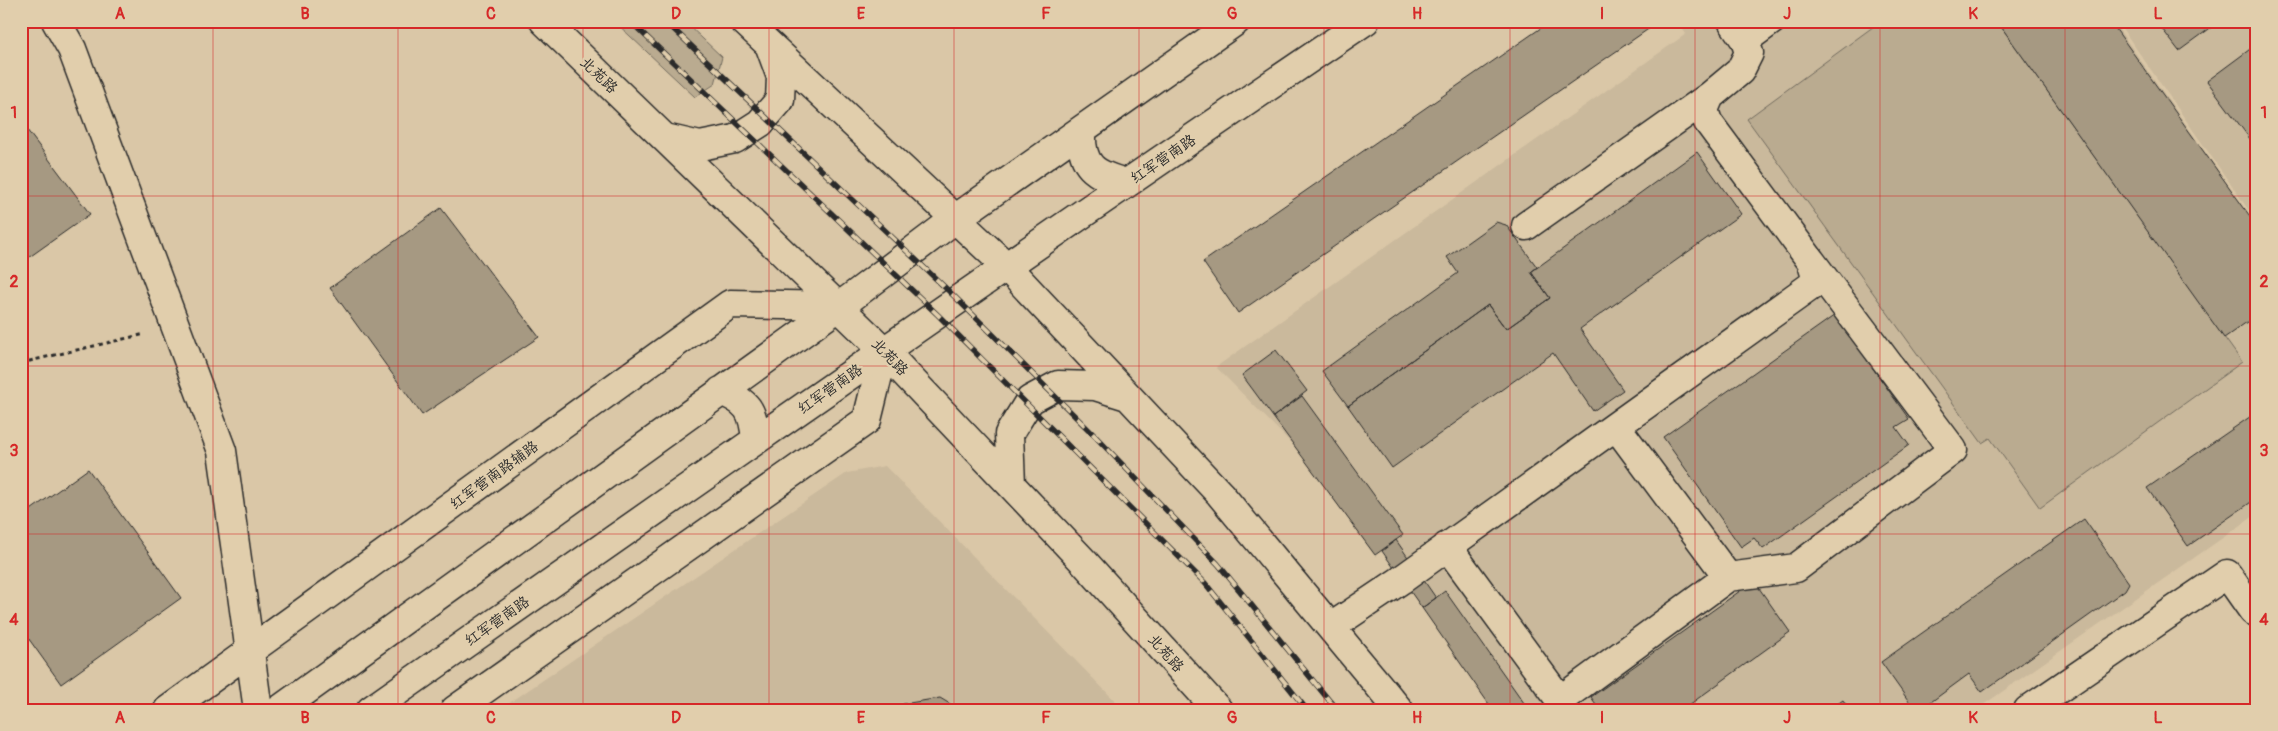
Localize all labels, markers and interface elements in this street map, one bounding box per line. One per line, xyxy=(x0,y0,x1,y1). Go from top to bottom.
text: A xyxy=(115,4,126,24)
text: B xyxy=(300,4,310,24)
text: C xyxy=(486,4,496,24)
text: D xyxy=(671,4,681,24)
text: E xyxy=(857,4,866,24)
text: F xyxy=(1041,4,1051,24)
text: G xyxy=(1227,4,1238,24)
text: H xyxy=(1412,4,1422,24)
text: I xyxy=(1600,4,1604,24)
text: J xyxy=(1783,4,1791,24)
text: K xyxy=(1968,4,1978,24)
text: L xyxy=(2153,4,2163,24)
street label: 北苑路 xyxy=(576,53,621,98)
text: 1 xyxy=(11,103,17,123)
text: 1 xyxy=(2261,103,2267,123)
street label: 红军营南路 xyxy=(1127,131,1200,188)
text: 2 xyxy=(10,272,19,292)
text: 2 xyxy=(2260,272,2269,292)
street label: 北苑路 xyxy=(867,335,912,380)
street label: 红军营南路 xyxy=(794,360,866,419)
street label: 红军营南路辅路 xyxy=(446,437,542,514)
text: 3 xyxy=(10,441,19,461)
text: 3 xyxy=(2260,441,2269,461)
street label: 红军营南路 xyxy=(461,592,533,651)
text: 4 xyxy=(9,610,19,630)
text: 4 xyxy=(2259,610,2269,630)
street label: 北苑路 xyxy=(1144,630,1188,676)
text: A xyxy=(115,708,126,728)
text: B xyxy=(300,708,310,728)
text: C xyxy=(486,708,496,728)
text: D xyxy=(671,708,681,728)
text: E xyxy=(857,708,866,728)
text: F xyxy=(1041,708,1051,728)
text: G xyxy=(1227,708,1238,728)
text: H xyxy=(1412,708,1422,728)
text: I xyxy=(1600,708,1604,728)
text: J xyxy=(1783,708,1791,728)
text: K xyxy=(1968,708,1978,728)
text: L xyxy=(2153,708,2163,728)

